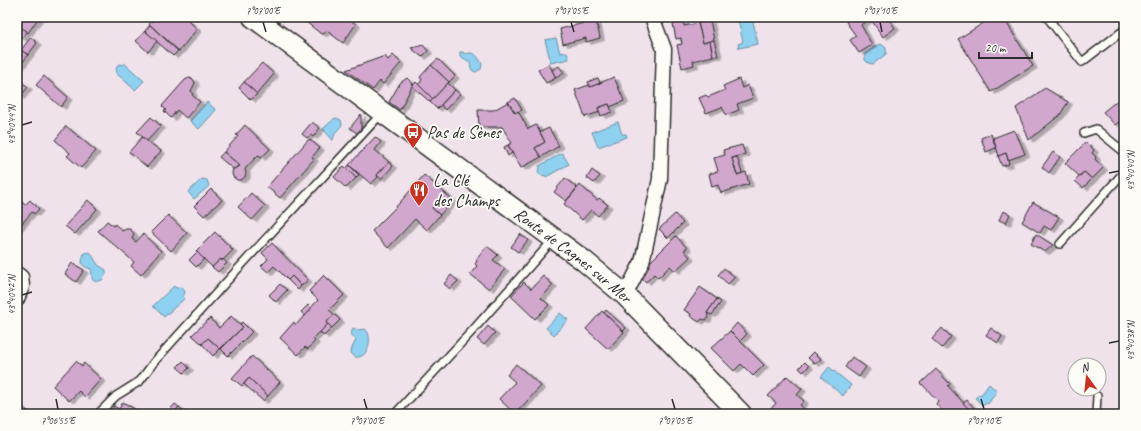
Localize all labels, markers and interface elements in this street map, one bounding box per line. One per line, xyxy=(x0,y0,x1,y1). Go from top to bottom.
text: 7°07'00"E xyxy=(246,4,282,17)
text: 7°07'05"E xyxy=(554,4,590,17)
text: 7°07'10"E xyxy=(863,4,899,17)
scale bar xyxy=(979,34,1032,60)
text: 20 m xyxy=(985,40,1007,56)
text: 43°40'44"N xyxy=(5,103,18,145)
bus stop icon: Pas de Sènes xyxy=(402,121,424,149)
place label: Pas de Sènes xyxy=(427,122,502,143)
text: 43°40'40"N xyxy=(1124,149,1137,191)
place label: La Clé des Champs xyxy=(433,170,502,211)
restaurant icon: La Clé des Champs xyxy=(408,179,430,207)
street label: Route de Cagnes sur Mer xyxy=(510,203,638,308)
text: 43°40'42"N xyxy=(5,273,18,315)
text: 43°40'38"N xyxy=(1124,319,1137,361)
north arrow xyxy=(1067,357,1107,397)
text: N xyxy=(1079,359,1092,375)
text: 7°06'55"E xyxy=(41,414,77,427)
text: 7°07'00"E xyxy=(350,414,386,427)
text: 7°07'05"E xyxy=(658,414,694,427)
text: 7°07'10"E xyxy=(967,414,1003,427)

